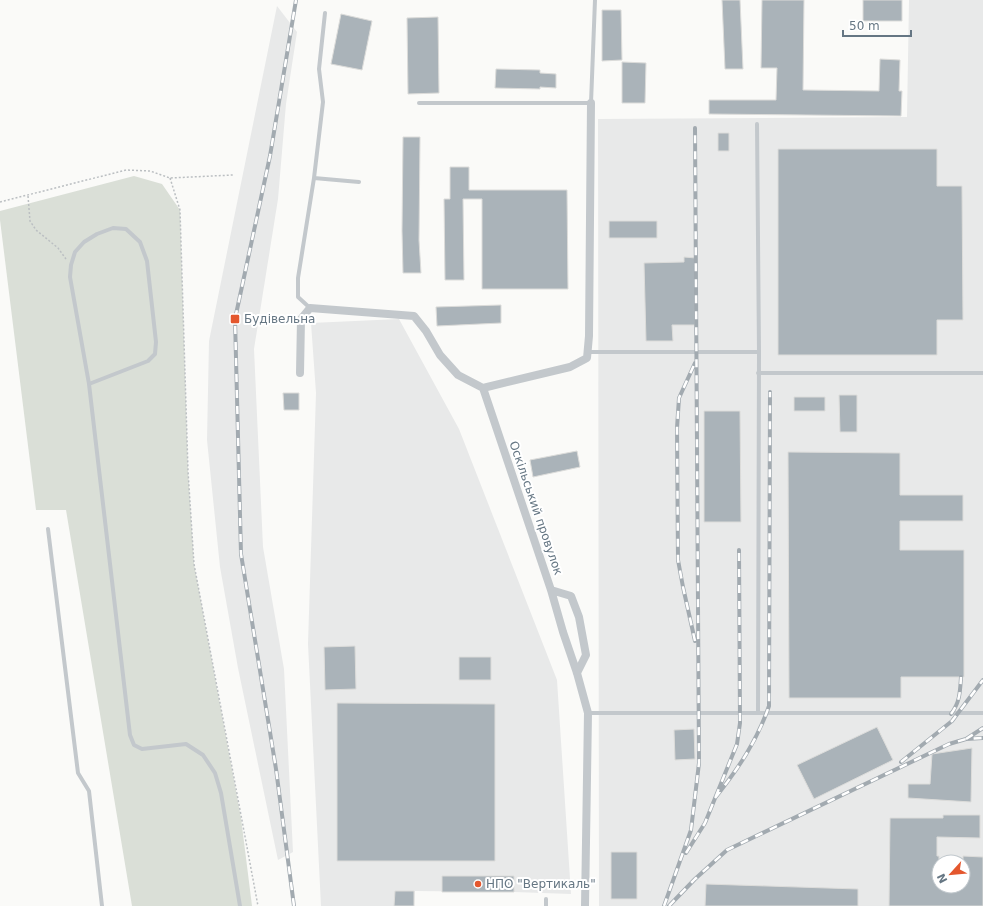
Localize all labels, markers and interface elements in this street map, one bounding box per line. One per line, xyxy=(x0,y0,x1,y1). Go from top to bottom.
scale bar xyxy=(843,12,911,38)
text: 50 m xyxy=(849,19,880,33)
place label: Будівельна xyxy=(244,312,315,326)
marker: Будівельна xyxy=(229,313,241,325)
street label: Оскільський провулок xyxy=(506,439,566,577)
north arrow xyxy=(931,854,971,894)
text: N xyxy=(935,871,950,885)
place label: НПО "Вертикаль" xyxy=(486,877,596,891)
marker: НПО "Вертикаль" xyxy=(473,879,483,889)

